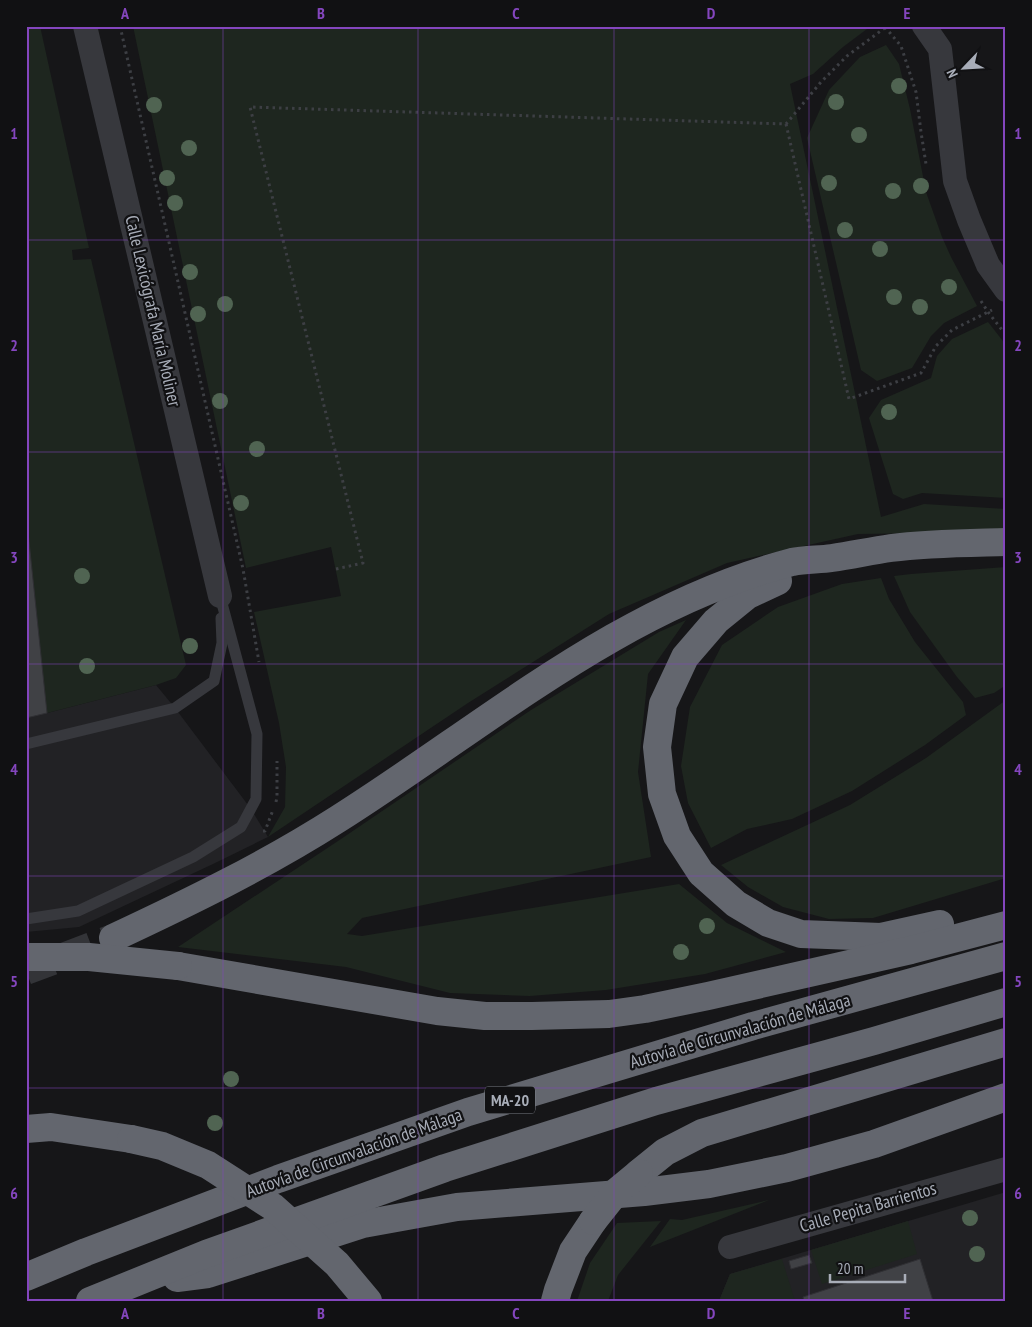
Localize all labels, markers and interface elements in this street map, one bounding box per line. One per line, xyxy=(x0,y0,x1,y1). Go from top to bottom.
text: A xyxy=(120,3,130,23)
text: B xyxy=(317,3,325,23)
text: C xyxy=(512,3,520,23)
text: D xyxy=(707,3,716,23)
text: E xyxy=(904,3,911,23)
north arrow xyxy=(940,42,990,92)
text: N xyxy=(942,66,962,81)
text: 1 xyxy=(10,123,18,143)
text: 1 xyxy=(1014,123,1022,143)
street label: Calle Lexicógrafa María Moliner xyxy=(120,213,187,409)
text: 2 xyxy=(10,335,18,355)
text: 2 xyxy=(1014,335,1022,355)
text: 3 xyxy=(10,547,18,567)
text: 3 xyxy=(1014,547,1022,567)
text: 4 xyxy=(10,759,18,779)
text: 4 xyxy=(1014,759,1022,779)
text: 5 xyxy=(10,971,18,991)
text: 5 xyxy=(1014,971,1022,991)
street label: Autovía de Circunvalación de Málaga xyxy=(627,988,853,1073)
road number: MA-20 xyxy=(485,1086,535,1114)
street label: Autovía de Circunvalación de Málaga xyxy=(243,1103,465,1202)
street label: Calle Pepita Barrientos xyxy=(797,1176,939,1237)
text: 6 xyxy=(10,1183,18,1203)
text: 6 xyxy=(1014,1183,1022,1203)
scale bar xyxy=(830,1252,904,1284)
text: 20 m xyxy=(837,1259,863,1278)
text: A xyxy=(120,1303,130,1323)
text: B xyxy=(317,1303,325,1323)
text: C xyxy=(512,1303,520,1323)
text: D xyxy=(707,1303,716,1323)
text: E xyxy=(904,1303,911,1323)

